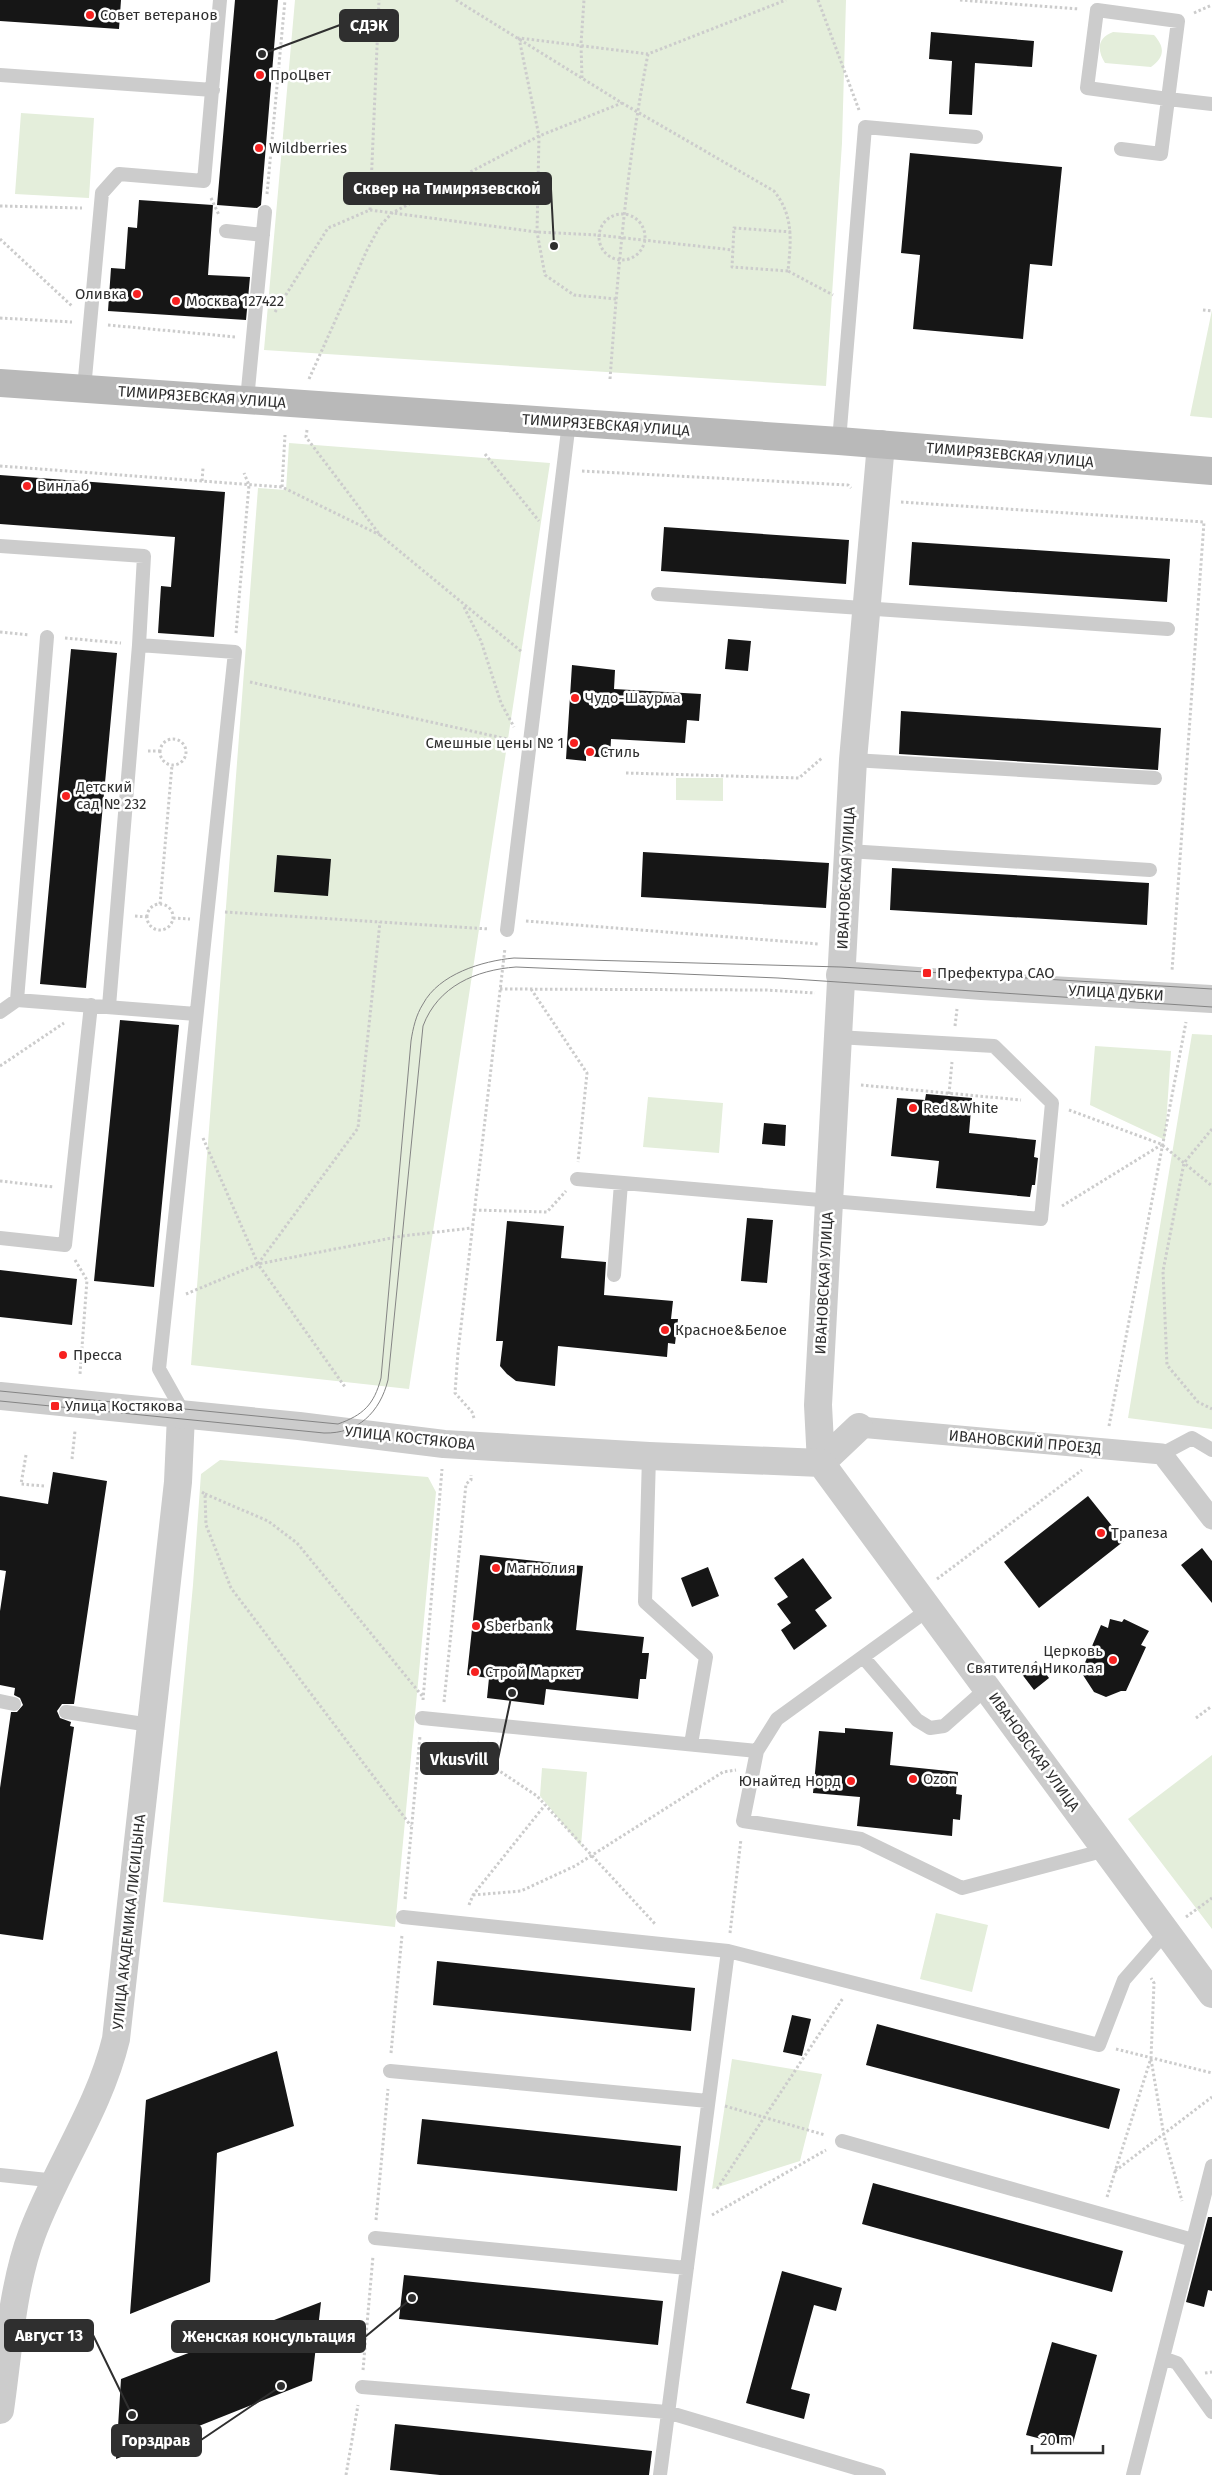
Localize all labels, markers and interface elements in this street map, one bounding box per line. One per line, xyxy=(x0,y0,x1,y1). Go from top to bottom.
place label: Совет ветеранов xyxy=(100,6,218,24)
marker: Совет ветеранов xyxy=(84,9,96,21)
callout: СДЭК xyxy=(340,10,398,41)
text: СДЭК xyxy=(350,16,389,35)
place label: ПроЦвет xyxy=(270,66,331,84)
marker: ПроЦвет xyxy=(254,69,266,81)
place label: Wildberries xyxy=(269,139,347,157)
marker: Wildberries xyxy=(253,142,265,154)
callout: Сквер на Тимирязевской xyxy=(344,173,551,204)
text: Сквер на Тимирязевской xyxy=(353,179,541,198)
place label: Оливка xyxy=(75,285,127,303)
marker: Оливка xyxy=(131,288,143,300)
place label: Москва 127422 xyxy=(186,292,284,310)
marker: Москва 127422 xyxy=(170,295,182,307)
street label: ТИМИРЯЗЕВСКАЯ УЛИЦА xyxy=(118,382,287,412)
street label: ТИМИРЯЗЕВСКАЯ УЛИЦА xyxy=(522,410,691,440)
street label: ТИМИРЯЗЕВСКАЯ УЛИЦА xyxy=(926,439,1095,471)
place label: Винлаб xyxy=(37,477,90,495)
marker: Винлаб xyxy=(21,480,33,492)
place label: Чудо-Шаурма xyxy=(585,689,681,707)
marker: Чудо-Шаурма xyxy=(569,692,581,704)
place label: Смешные цены № 1 xyxy=(425,734,564,752)
marker: Смешные цены № 1 xyxy=(568,737,580,749)
place label: Стиль xyxy=(600,743,640,761)
marker: Стиль xyxy=(584,746,596,758)
place label: Детский сад № 232 xyxy=(75,778,146,813)
marker: Детский сад № 232 xyxy=(60,790,72,802)
street label: ИВАНОВСКАЯ УЛИЦА xyxy=(833,806,859,950)
place label: Префектура САО xyxy=(937,964,1055,982)
marker: Префектура САО xyxy=(921,967,933,979)
street label: УЛИЦА ДУБКИ xyxy=(1068,982,1164,1004)
place label: Red&White xyxy=(923,1099,999,1117)
marker: Red&White xyxy=(907,1102,919,1114)
street label: ИВАНОВСКАЯ УЛИЦА xyxy=(811,1211,837,1355)
place label: Красное&Белое xyxy=(675,1321,787,1339)
marker: Красное&Белое xyxy=(659,1324,671,1336)
place label: Пресса xyxy=(73,1346,122,1364)
marker: Пресса xyxy=(57,1349,69,1361)
place label: Улица Костякова xyxy=(65,1397,183,1415)
marker: Улица Костякова xyxy=(49,1400,61,1412)
street label: УЛИЦА КОСТЯКОВА xyxy=(344,1422,476,1454)
street label: ИВАНОВСКИЙ ПРОЕЗД xyxy=(948,1426,1102,1458)
place label: Трапеза xyxy=(1111,1524,1168,1542)
marker: Трапеза xyxy=(1095,1527,1107,1539)
place label: Магнолия xyxy=(506,1559,576,1577)
marker: Магнолия xyxy=(490,1562,502,1574)
place label: Sberbank xyxy=(486,1617,551,1635)
marker: Sberbank xyxy=(470,1620,482,1632)
place label: Церковь Святителя Николая xyxy=(967,1642,1103,1677)
marker: Церковь Святителя Николая xyxy=(1107,1654,1119,1666)
place label: Строй Маркет xyxy=(485,1663,581,1681)
marker: Строй Маркет xyxy=(469,1666,481,1678)
street label: ИВАНОВСКАЯ УЛИЦА xyxy=(985,1689,1084,1815)
callout: VkusVill xyxy=(421,1743,498,1774)
text: VkusVill xyxy=(429,1750,488,1769)
place label: Ozon xyxy=(923,1770,957,1788)
place label: Юнайтед Норд xyxy=(739,1772,841,1790)
marker: Ozon xyxy=(907,1773,919,1785)
marker: Юнайтед Норд xyxy=(845,1775,857,1787)
street label: УЛИЦА АКАДЕМИКА ЛИСИЦЫНА xyxy=(109,1813,149,2031)
callout: Август 13 xyxy=(5,2320,93,2351)
callout: Женская консультация xyxy=(172,2321,365,2352)
text: Август 13 xyxy=(14,2326,83,2345)
text: Женская консультация xyxy=(181,2327,356,2346)
scale bar xyxy=(1032,2422,1103,2454)
callout: Горздрав xyxy=(112,2425,201,2456)
text: Горздрав xyxy=(122,2431,190,2450)
text: 20 m xyxy=(1040,2431,1073,2449)

